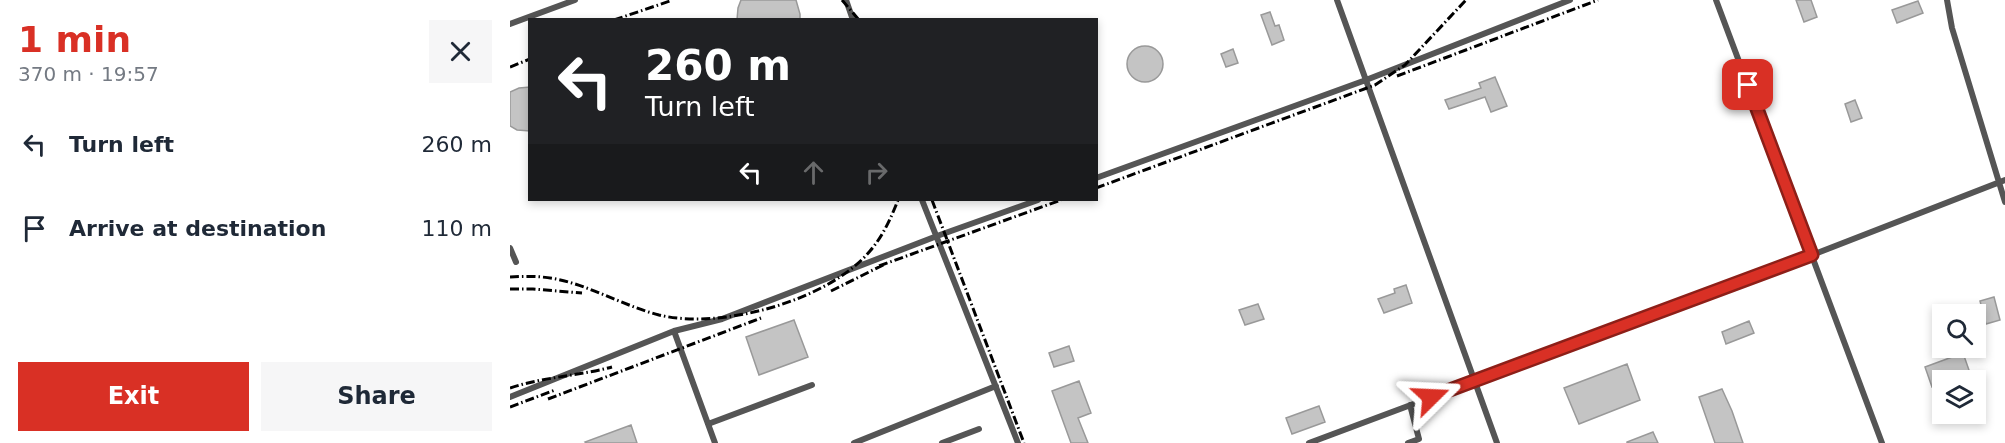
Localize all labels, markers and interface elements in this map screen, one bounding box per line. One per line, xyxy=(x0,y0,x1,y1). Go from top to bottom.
text: 1 min xyxy=(18,19,131,60)
button: close xyxy=(429,20,492,83)
text: 260 m xyxy=(645,41,791,90)
icon: left xyxy=(546,42,624,120)
pin xyxy=(1722,59,1773,110)
text: 370 m · 19:57 xyxy=(18,62,159,86)
icon: arrive xyxy=(1731,68,1764,101)
text: Turn left xyxy=(645,91,755,122)
icon: left xyxy=(18,128,51,161)
text: Turn left xyxy=(69,132,174,157)
text: 260 m xyxy=(422,132,492,157)
icon: left xyxy=(734,156,767,189)
icon: ahead xyxy=(797,156,830,189)
icon: right xyxy=(860,156,893,189)
icon: arrive xyxy=(18,212,51,245)
text: Arrive at destination xyxy=(69,216,326,241)
text: 110 m xyxy=(422,216,492,241)
map controls xyxy=(1932,304,1986,424)
button: search xyxy=(1932,304,1986,358)
button: Exit xyxy=(18,362,249,431)
button: Share xyxy=(261,362,492,431)
position arrow xyxy=(1399,365,1463,429)
button: layers xyxy=(1932,370,1986,424)

